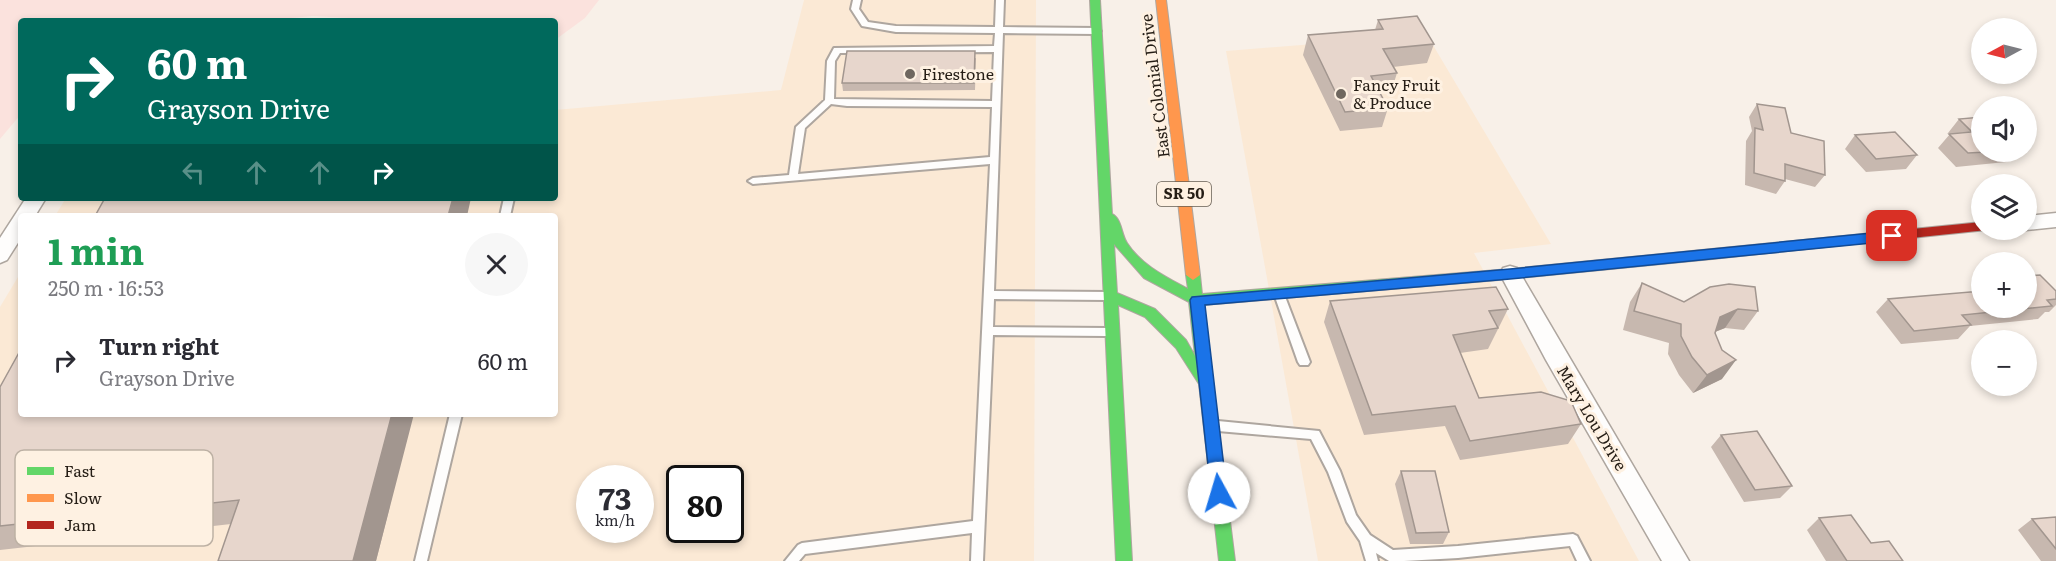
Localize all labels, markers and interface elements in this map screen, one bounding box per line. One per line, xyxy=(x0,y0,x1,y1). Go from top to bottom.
street label: East Colonial Drive xyxy=(1133,13,1175,160)
north arrow xyxy=(1971,18,2037,84)
map controls xyxy=(1971,18,2037,396)
text: 60 m xyxy=(147,30,248,92)
icon: right xyxy=(48,42,126,120)
place label: Firestone xyxy=(922,61,994,85)
marker: Firestone xyxy=(903,67,917,81)
place label: Fancy Fruit & Produce xyxy=(1353,72,1441,114)
text: Grayson Drive xyxy=(147,87,330,127)
marker: Fancy Fruit & Produce xyxy=(1334,87,1348,101)
button: sound xyxy=(1971,96,2037,162)
icon: left xyxy=(177,156,210,189)
icon: ahead xyxy=(240,156,273,189)
icon: ahead xyxy=(303,156,336,189)
icon: right xyxy=(366,156,399,189)
button: layers xyxy=(1971,174,2037,240)
road number: SR 50 xyxy=(1157,182,1211,206)
pin xyxy=(1866,210,1917,261)
icon: arrive xyxy=(1875,219,1908,252)
text: 1 min xyxy=(48,223,144,276)
button: close xyxy=(465,233,528,296)
button: + xyxy=(1971,252,2037,318)
text: 250 m · 16:53 xyxy=(48,272,164,302)
text: Turn right xyxy=(99,329,219,362)
button: − xyxy=(1971,330,2037,396)
icon: right xyxy=(48,344,81,377)
text: 60 m xyxy=(478,344,528,377)
street label: Mary Lou Drive xyxy=(1552,360,1634,475)
text: Grayson Drive xyxy=(99,362,235,392)
legend xyxy=(15,450,213,546)
text: Fast xyxy=(64,458,96,482)
position arrow xyxy=(1187,461,1251,525)
speed limit sign: 80 xyxy=(666,465,744,543)
text: 73 xyxy=(599,475,631,519)
text: Slow xyxy=(64,485,102,509)
text: km/h xyxy=(595,508,635,531)
text: Jam xyxy=(64,512,97,536)

